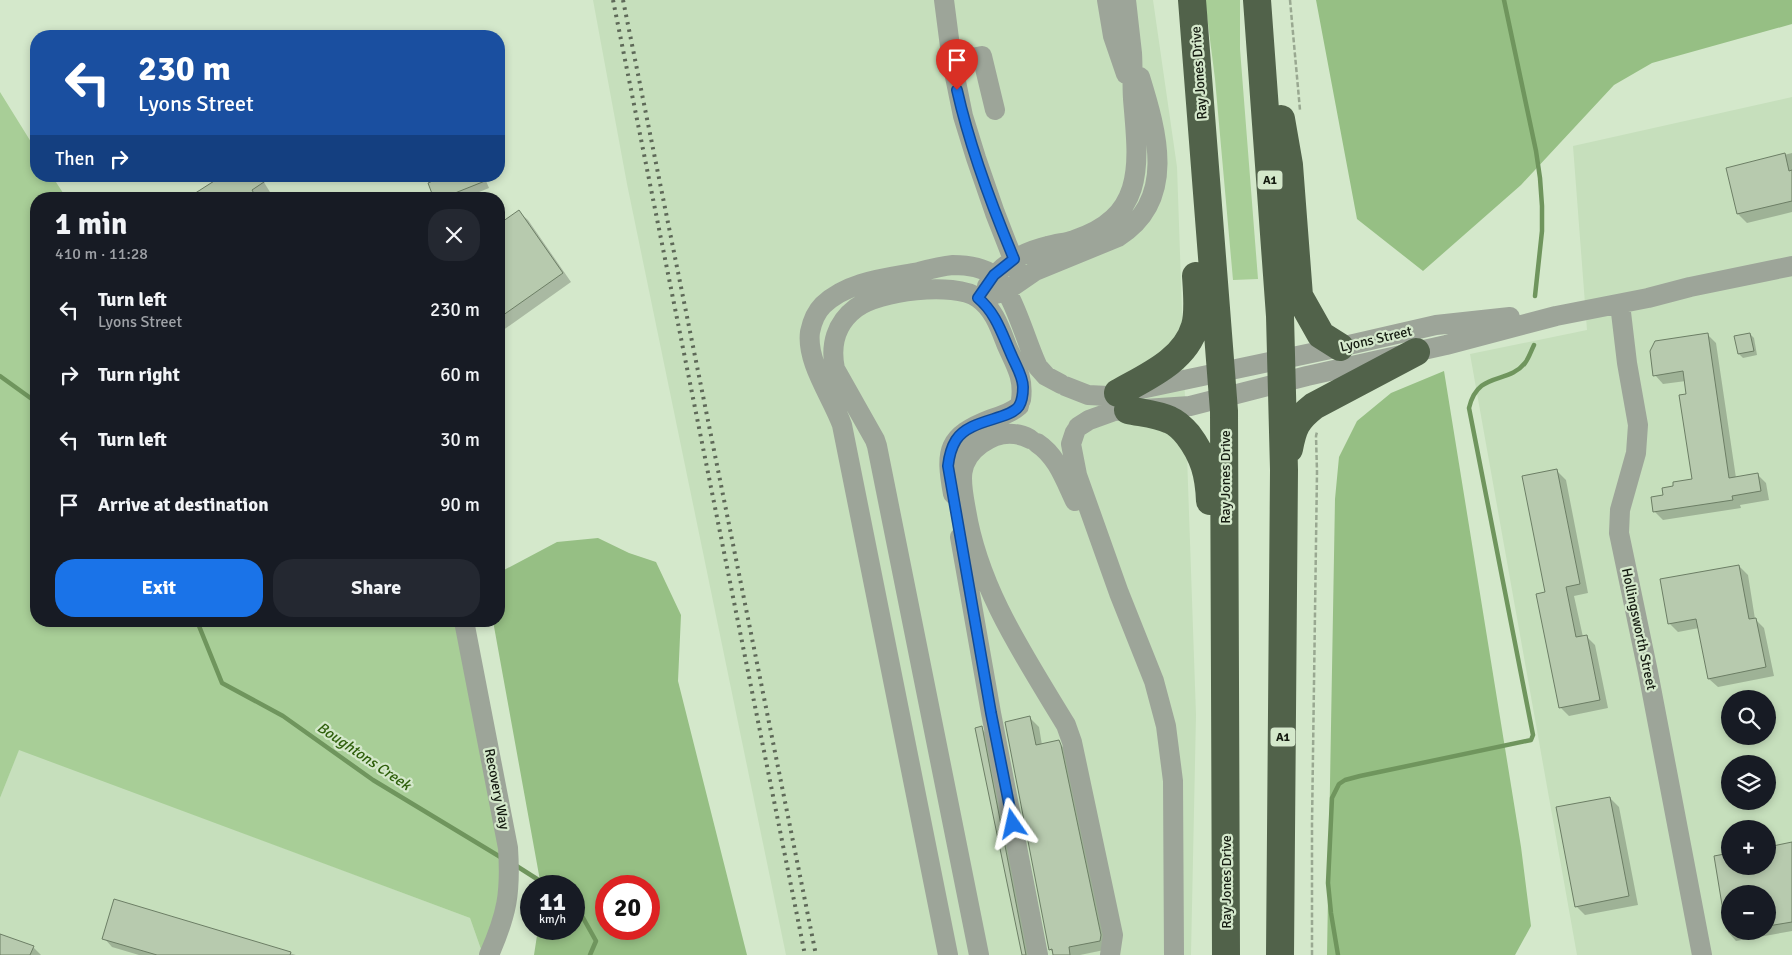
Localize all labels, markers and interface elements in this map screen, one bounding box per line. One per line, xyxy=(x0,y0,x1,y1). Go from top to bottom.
street label: Ray Jones Drive xyxy=(1187,26,1211,120)
pin xyxy=(936,39,978,90)
icon: arrive xyxy=(943,46,971,74)
text: 230 m xyxy=(138,47,231,90)
icon: left xyxy=(55,50,120,115)
text: Lyons Street xyxy=(138,90,254,117)
icon: right xyxy=(105,145,133,173)
text: Then xyxy=(55,147,95,171)
road number: A1 xyxy=(1258,170,1282,190)
text: 1 min xyxy=(55,206,127,243)
button: close xyxy=(428,209,480,261)
text: 410 m · 11:28 xyxy=(55,244,148,264)
text: Turn left xyxy=(98,288,167,312)
icon: left xyxy=(55,296,83,324)
text: 230 m xyxy=(430,298,480,322)
text: Lyons Street xyxy=(98,312,182,332)
street label: Lyons Street xyxy=(1338,322,1414,356)
icon: right xyxy=(55,361,83,389)
text: Turn right xyxy=(98,363,180,387)
text: 60 m xyxy=(440,363,480,387)
icon: left xyxy=(55,426,83,454)
text: Turn left xyxy=(98,428,167,452)
text: 30 m xyxy=(440,428,480,452)
street label: Ray Jones Drive xyxy=(1217,430,1234,524)
icon: arrive xyxy=(55,491,83,519)
text: Arrive at destination xyxy=(98,493,269,517)
text: 90 m xyxy=(440,493,480,517)
button: Exit xyxy=(55,559,263,617)
button: Share xyxy=(273,559,480,617)
street label: Hollingsworth Street xyxy=(1618,566,1660,692)
map controls xyxy=(1721,690,1776,940)
button: search xyxy=(1721,690,1776,745)
water label: Boughtons Creek xyxy=(314,718,415,795)
road number: A1 xyxy=(1270,728,1296,746)
street label: Recovery Way xyxy=(481,747,513,831)
button: layers xyxy=(1721,755,1776,810)
position arrow xyxy=(986,797,1038,849)
button: + xyxy=(1721,820,1776,875)
street label: Ray Jones Drive xyxy=(1218,835,1235,929)
speed limit sign: 20 xyxy=(595,875,660,940)
button: − xyxy=(1721,885,1776,940)
text: 11 xyxy=(539,886,566,917)
text: km/h xyxy=(539,912,566,927)

